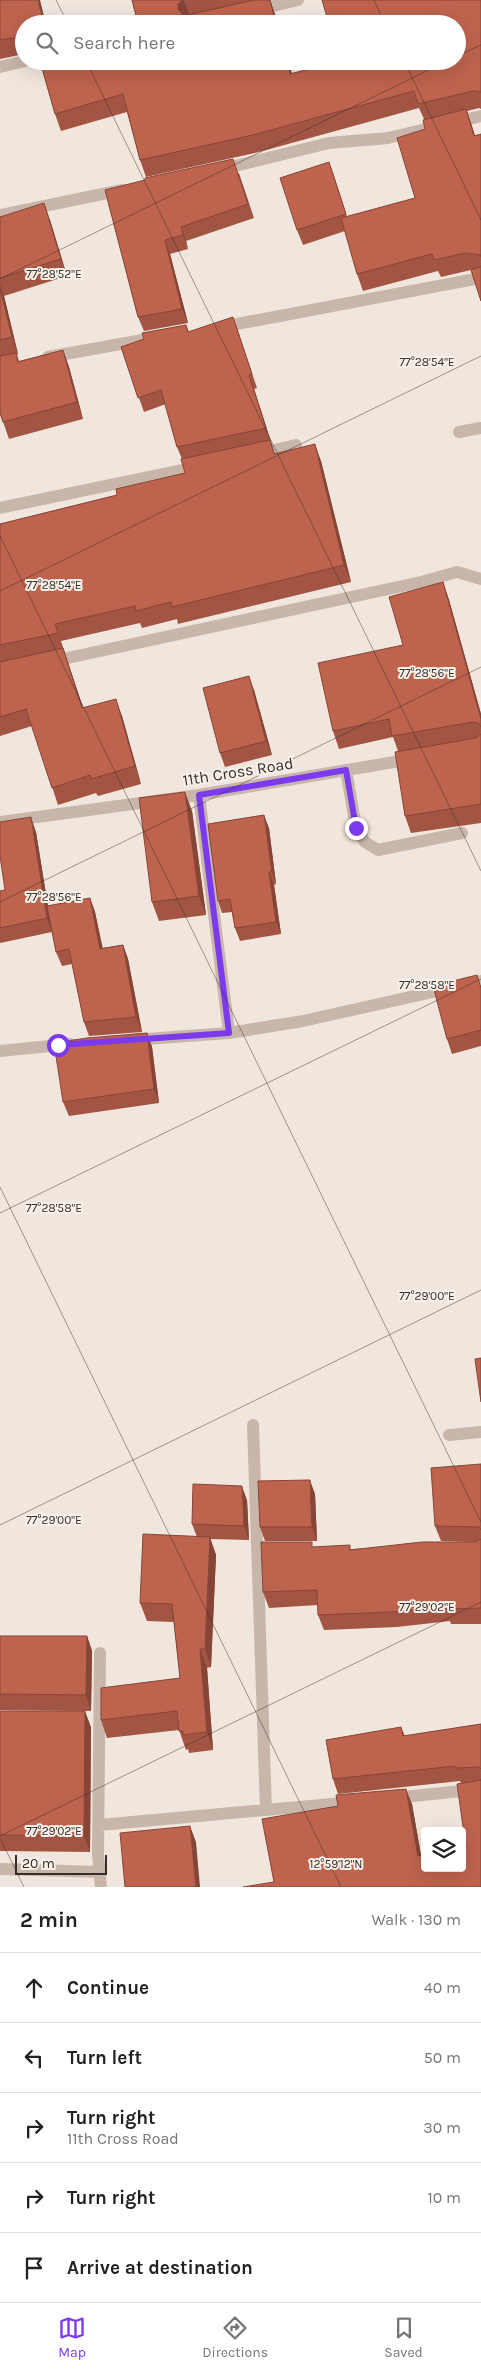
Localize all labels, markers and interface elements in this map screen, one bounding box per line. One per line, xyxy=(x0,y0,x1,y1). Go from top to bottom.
search box xyxy=(15,15,466,70)
icon: search xyxy=(33,29,61,57)
text: Search here xyxy=(73,32,175,54)
text: 77°28'52"E xyxy=(26,267,82,281)
text: 77°28'54"E xyxy=(399,355,455,369)
text: 77°28'54"E xyxy=(26,578,82,592)
text: 77°28'56"E xyxy=(399,666,455,680)
street label: 11th Cross Road xyxy=(181,753,295,790)
route end xyxy=(345,817,368,840)
text: 77°28'56"E xyxy=(26,890,82,904)
text: 77°28'58"E xyxy=(399,978,455,992)
route start xyxy=(47,1034,70,1057)
text: 77°28'58"E xyxy=(26,1201,82,1215)
text: 77°29'00"E xyxy=(399,1289,455,1303)
text: 77°29'00"E xyxy=(26,1513,82,1527)
text: 77°29'02"E xyxy=(399,1600,455,1614)
text: 77°29'02"E xyxy=(26,1824,82,1838)
map controls xyxy=(421,1827,466,1872)
button: layers xyxy=(421,1827,466,1872)
scale bar xyxy=(15,1852,108,1875)
text: 20 m xyxy=(22,1855,55,1872)
text: 12°59'12"N xyxy=(309,1857,363,1871)
text: 2 min xyxy=(20,1908,78,1932)
text: Walk · 130 m xyxy=(371,1910,461,1929)
icon: ahead xyxy=(20,1974,48,2002)
text: Continue xyxy=(67,1977,149,1999)
text: 40 m xyxy=(424,1978,461,1997)
icon: left xyxy=(20,2044,48,2072)
text: Turn left xyxy=(67,2047,142,2069)
text: 50 m xyxy=(424,2048,461,2067)
text: Turn right xyxy=(67,2107,156,2129)
icon: right xyxy=(20,2114,48,2142)
text: 30 m xyxy=(423,2118,461,2137)
text: 11th Cross Road xyxy=(67,2129,179,2148)
icon: right xyxy=(20,2184,48,2212)
text: Turn right xyxy=(67,2187,156,2209)
text: 10 m xyxy=(427,2188,461,2207)
icon: arrive xyxy=(20,2254,48,2282)
text: Arrive at destination xyxy=(67,2257,253,2279)
tab: Map xyxy=(58,2314,86,2361)
tab: Directions xyxy=(202,2314,268,2361)
tab: Saved xyxy=(384,2314,423,2361)

